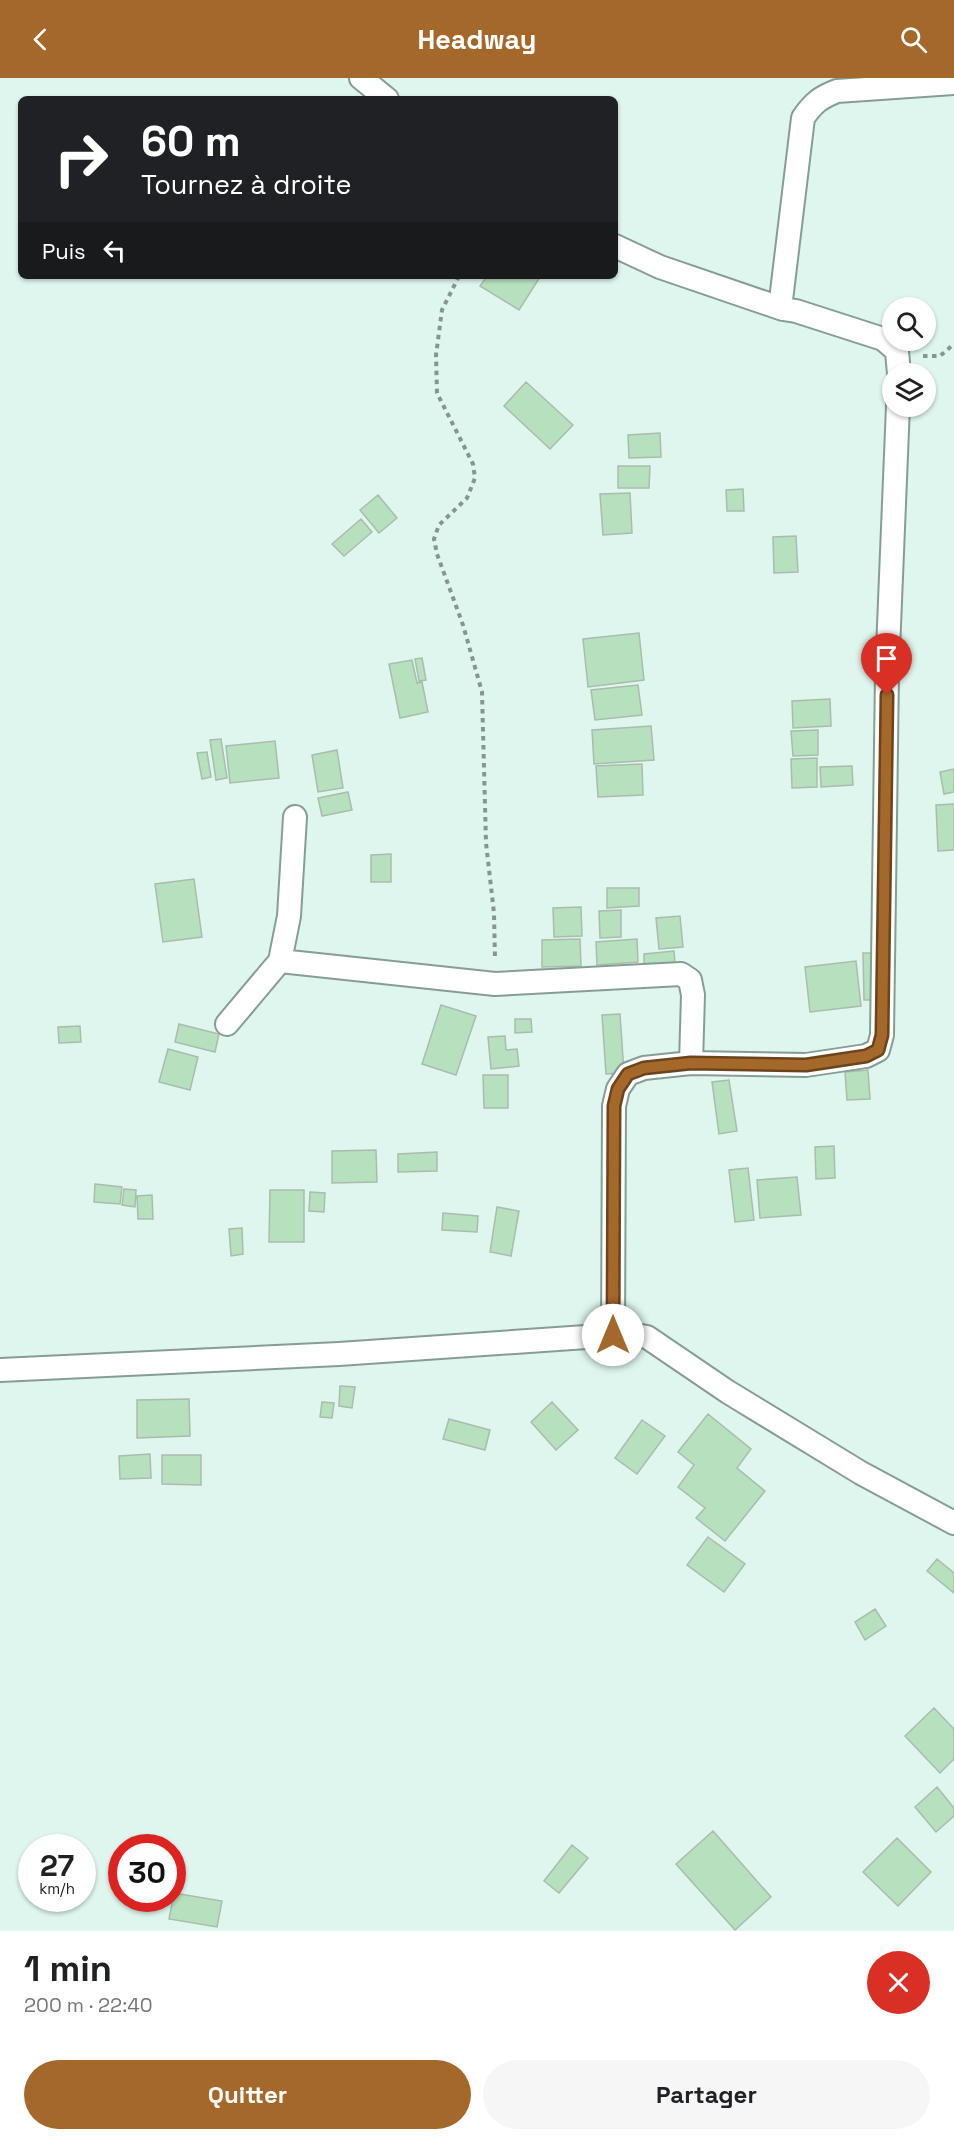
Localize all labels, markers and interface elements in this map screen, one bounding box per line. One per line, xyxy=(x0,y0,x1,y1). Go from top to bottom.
text: Headway xyxy=(418,22,536,57)
icon: back xyxy=(24,23,57,56)
icon: search xyxy=(897,23,930,56)
text: 60 m xyxy=(141,115,241,168)
icon: right xyxy=(42,120,120,198)
text: Tournez à droite xyxy=(141,167,351,202)
icon: left xyxy=(98,234,131,267)
text: Puis xyxy=(42,237,86,265)
map controls xyxy=(882,297,936,417)
button: search xyxy=(882,297,936,351)
button: layers xyxy=(882,363,936,417)
pin xyxy=(861,633,912,695)
icon: arrive xyxy=(870,642,903,675)
position arrow xyxy=(581,1303,645,1367)
speed limit sign: 30 xyxy=(108,1834,186,1912)
text: 27 xyxy=(40,1846,74,1885)
text: km/h xyxy=(39,1879,75,1898)
text: 1 min xyxy=(24,1946,112,1992)
button: close xyxy=(867,1951,930,2014)
text: 200 m · 22:40 xyxy=(24,1992,153,2018)
button: Quitter xyxy=(24,2060,471,2129)
button: Partager xyxy=(483,2060,930,2129)

